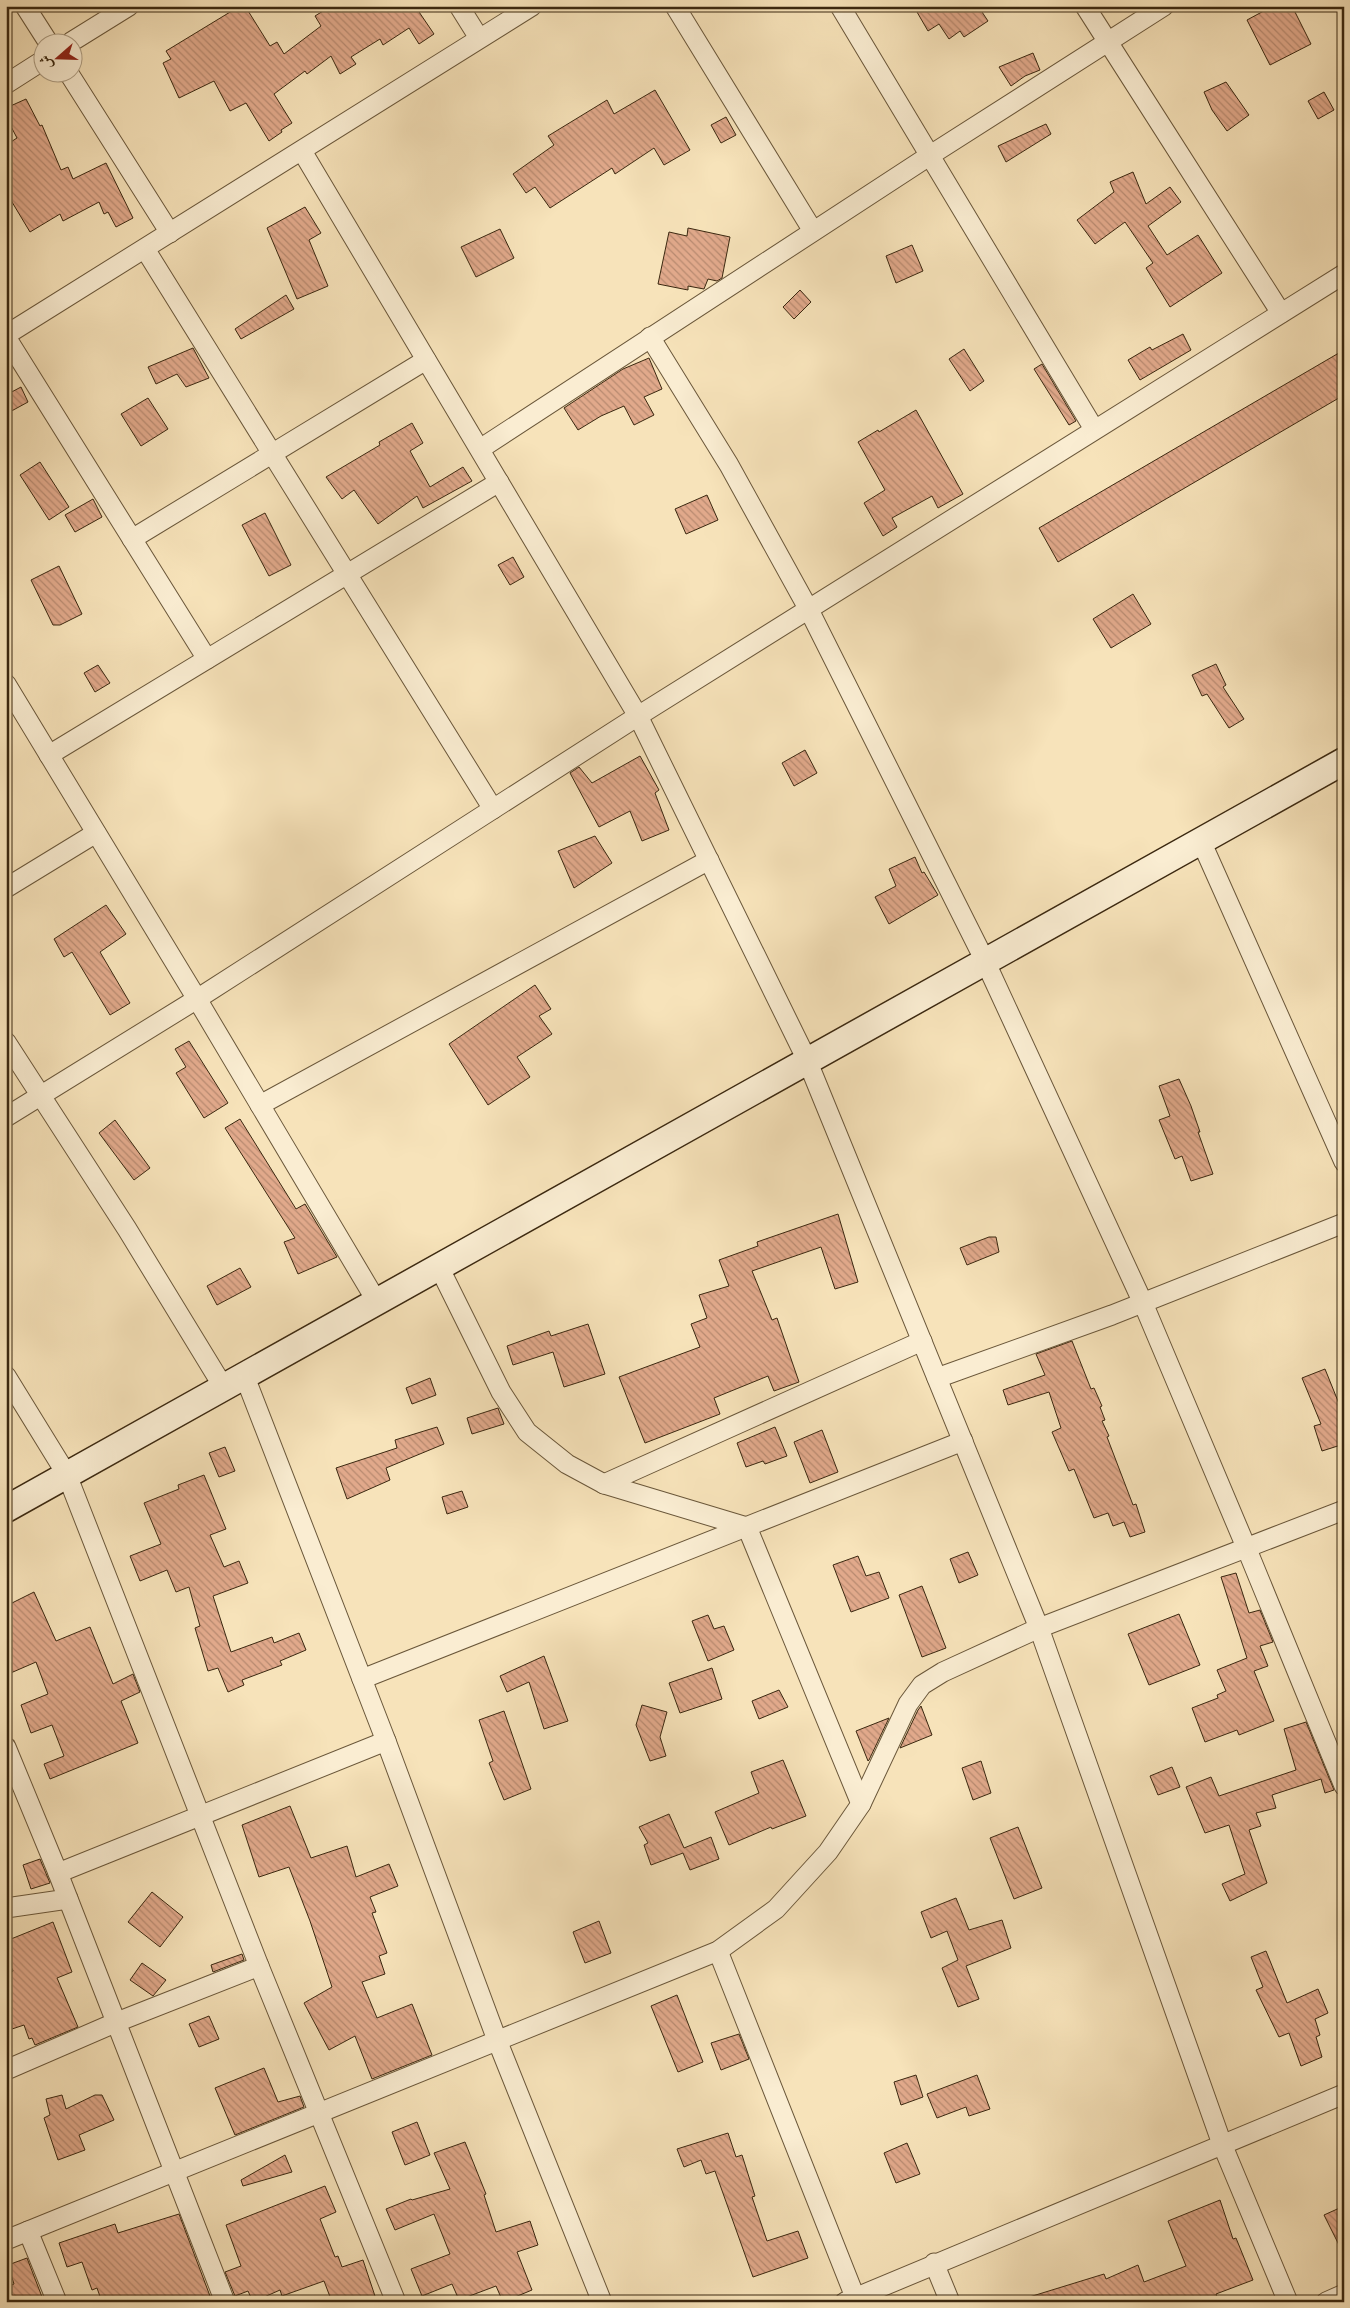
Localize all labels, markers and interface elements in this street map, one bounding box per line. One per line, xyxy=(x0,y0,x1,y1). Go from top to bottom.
north arrow xyxy=(32,32,82,82)
text: ش xyxy=(36,52,58,72)

